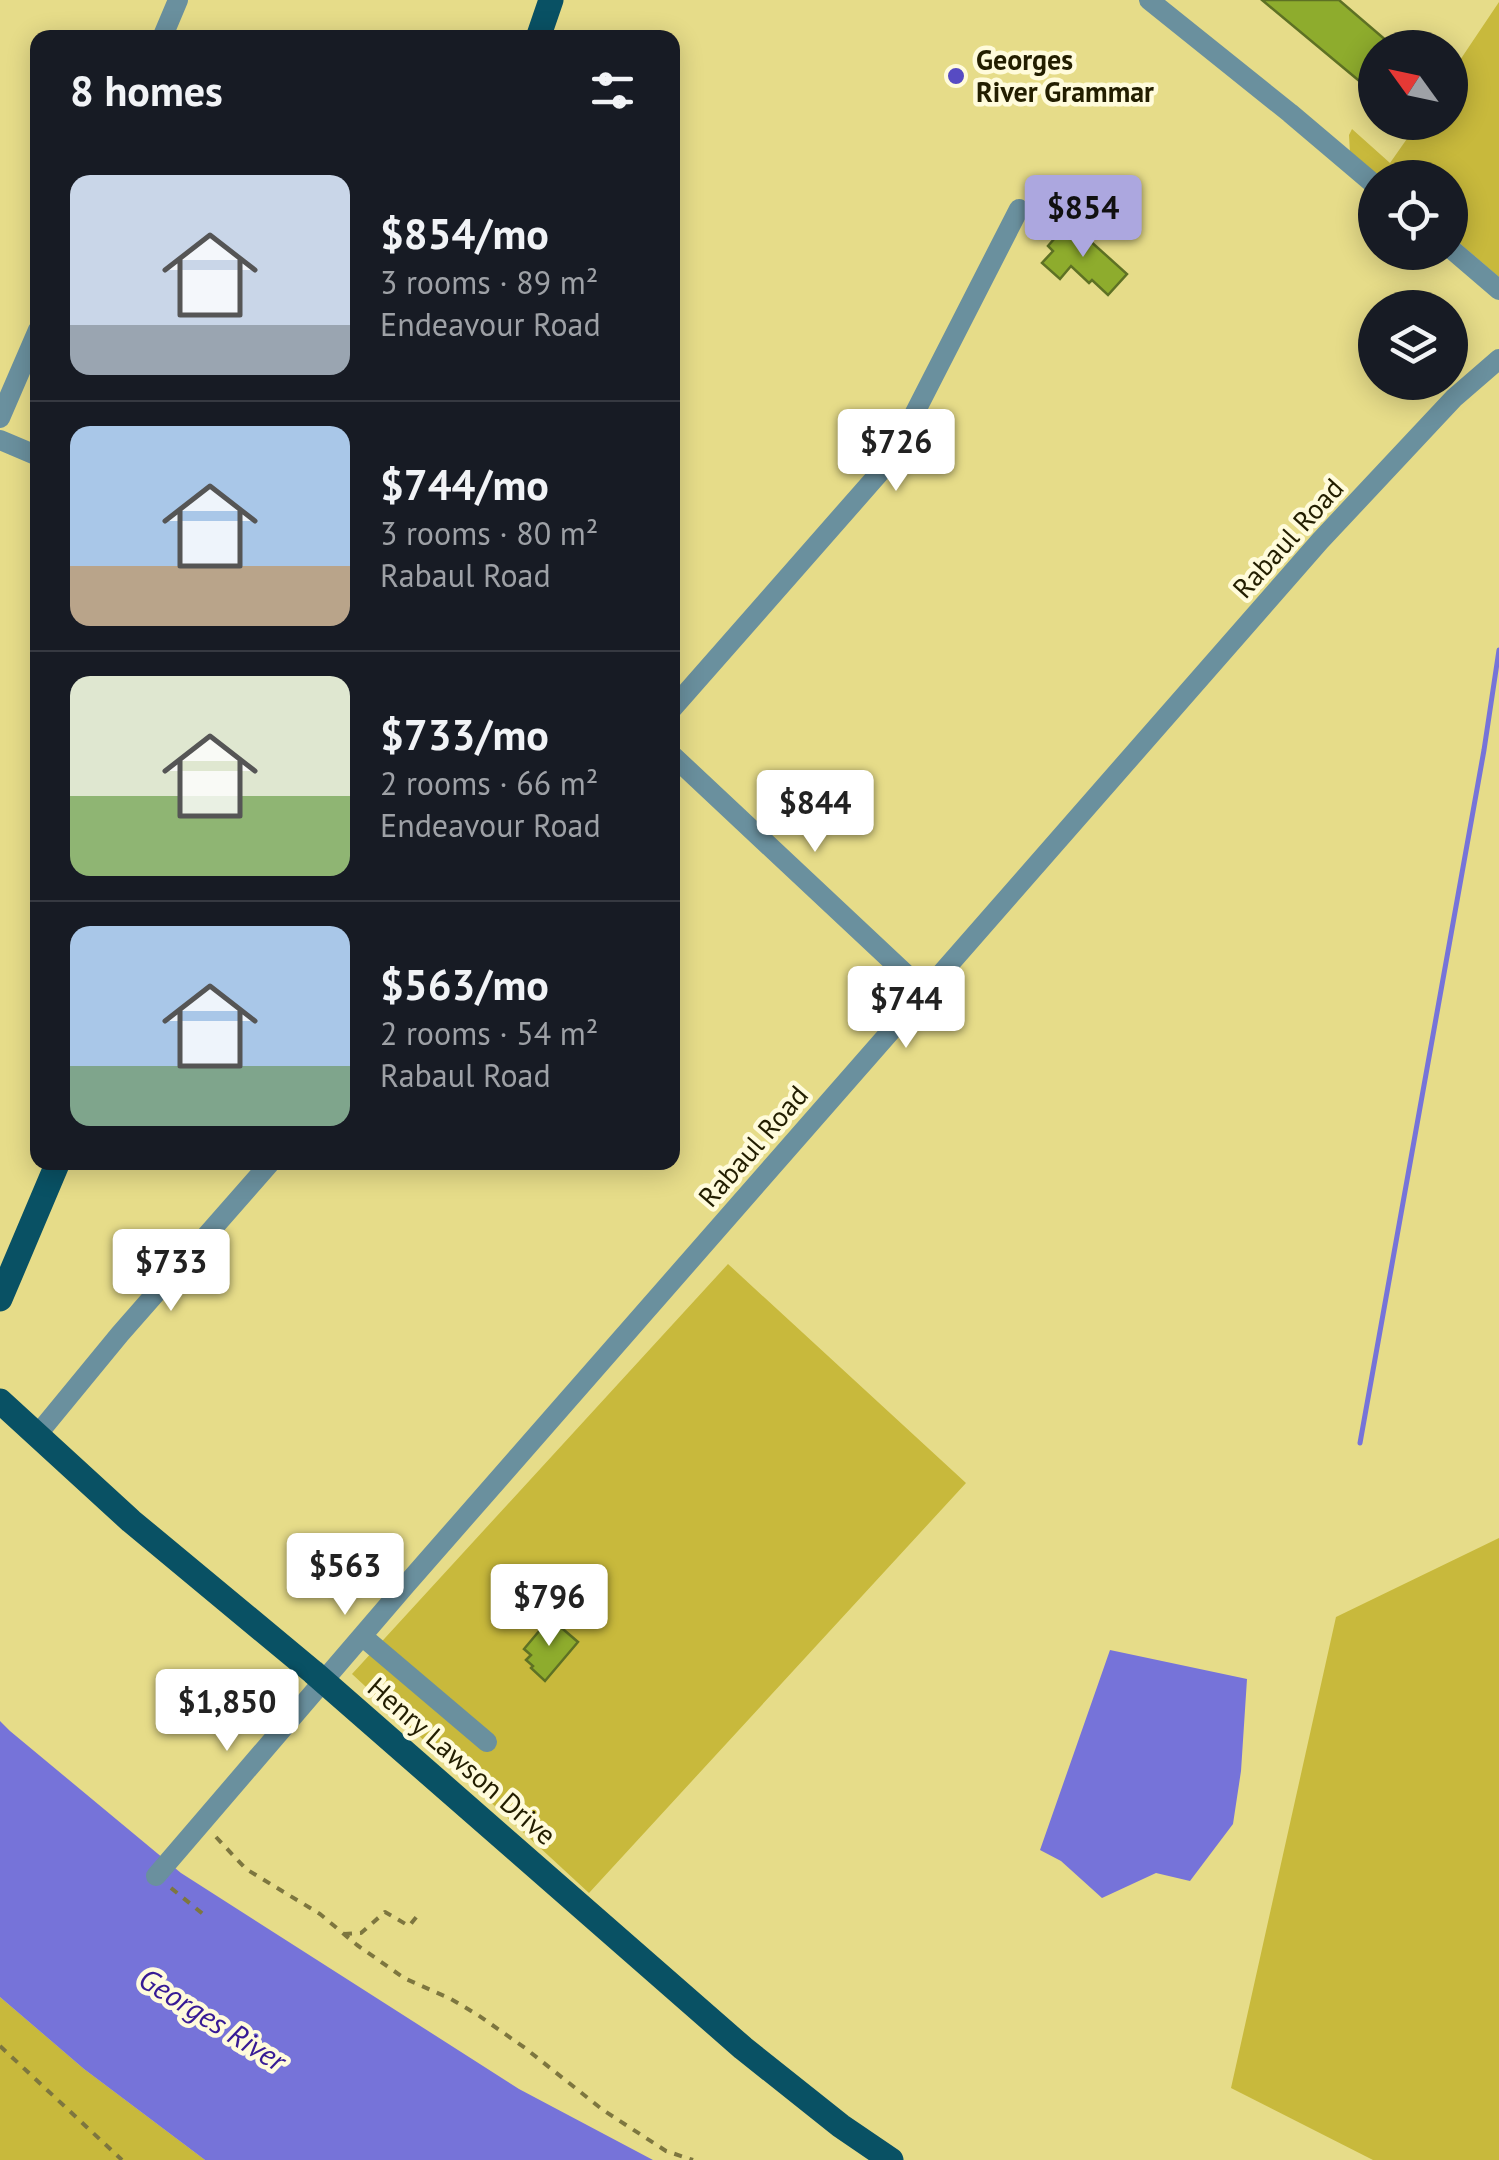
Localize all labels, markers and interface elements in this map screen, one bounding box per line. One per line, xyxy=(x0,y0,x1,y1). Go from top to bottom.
north arrow xyxy=(1358,30,1468,140)
map controls xyxy=(1358,30,1468,400)
place label: Georges River Grammar xyxy=(976,41,1154,110)
text: 8 homes xyxy=(70,63,223,118)
icon: filters xyxy=(585,63,640,118)
marker: Georges River Grammar xyxy=(945,65,967,87)
button: locate xyxy=(1358,160,1468,270)
pin: $854 xyxy=(1024,175,1142,260)
text: $854 xyxy=(1047,186,1119,228)
text: $854/mo xyxy=(380,206,549,261)
icon: home xyxy=(150,215,270,335)
text: 3 rooms · 89 m² xyxy=(380,261,598,303)
button: layers xyxy=(1358,290,1468,400)
text: Endeavour Road xyxy=(380,303,601,345)
pin: $726 xyxy=(837,409,955,494)
text: $726 xyxy=(860,420,932,462)
text: $744/mo xyxy=(380,457,549,512)
icon: home xyxy=(150,466,270,586)
street label: Rabaul Road xyxy=(1224,470,1351,606)
text: 3 rooms · 80 m² xyxy=(380,512,598,554)
text: Rabaul Road xyxy=(380,554,551,596)
text: $733/mo xyxy=(380,707,549,762)
icon: home xyxy=(150,716,270,836)
text: 2 rooms · 66 m² xyxy=(380,762,598,804)
pin: $844 xyxy=(756,770,874,855)
text: $844 xyxy=(779,781,851,823)
text: Endeavour Road xyxy=(380,804,601,846)
text: $563/mo xyxy=(380,957,549,1012)
icon: home xyxy=(150,966,270,1086)
pin: $744 xyxy=(847,966,965,1051)
text: $744 xyxy=(870,977,942,1019)
text: 2 rooms · 54 m² xyxy=(380,1012,598,1054)
text: Rabaul Road xyxy=(380,1054,551,1096)
street label: Rabaul Road xyxy=(690,1077,816,1214)
pin: $733 xyxy=(112,1229,230,1314)
text: $733 xyxy=(135,1240,207,1282)
pin: $563 xyxy=(286,1533,404,1618)
text: $563 xyxy=(309,1544,381,1586)
pin: $796 xyxy=(490,1564,608,1649)
text: $796 xyxy=(513,1575,585,1617)
pin: $1,850 xyxy=(146,1669,308,1754)
street label: Henry Lawson Drive xyxy=(360,1669,564,1853)
text: $1,850 xyxy=(178,1680,276,1722)
water label: Georges River xyxy=(132,1958,295,2080)

